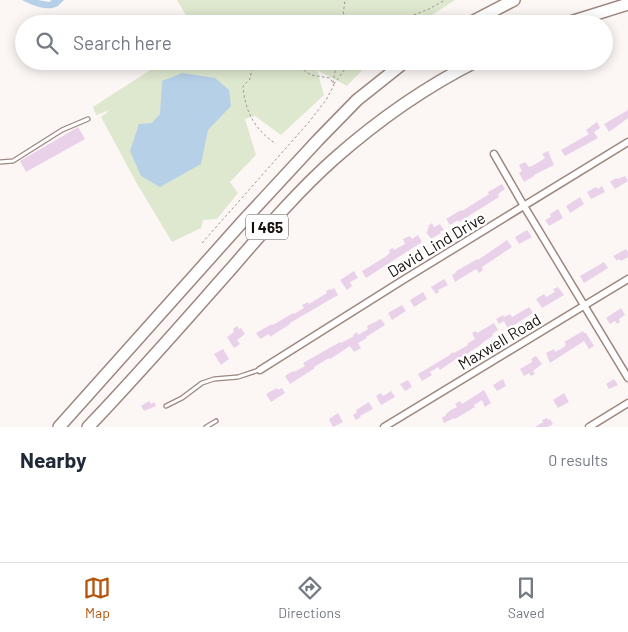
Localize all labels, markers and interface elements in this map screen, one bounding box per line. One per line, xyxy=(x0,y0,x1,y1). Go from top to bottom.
search box xyxy=(15,15,613,70)
icon: search xyxy=(33,29,61,57)
text: Search here xyxy=(73,31,172,54)
street label: David Lind Drive xyxy=(384,207,488,281)
road number: I 465 xyxy=(246,214,288,240)
street label: Maxwell Road xyxy=(454,309,544,373)
text: Nearby xyxy=(20,447,86,472)
text: 0 results xyxy=(548,450,608,469)
tab: Map xyxy=(83,574,111,621)
tab: Directions xyxy=(278,574,341,621)
tab: Saved xyxy=(508,574,545,621)

